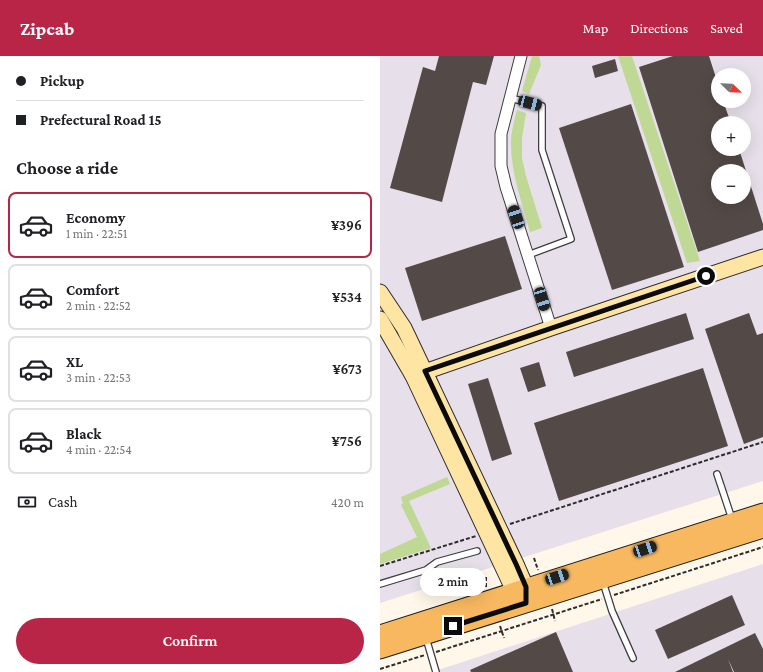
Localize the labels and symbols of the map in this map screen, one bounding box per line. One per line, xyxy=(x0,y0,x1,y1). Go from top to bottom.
north arrow xyxy=(711,68,751,108)
car xyxy=(517,94,543,112)
car xyxy=(507,204,525,230)
route start xyxy=(697,267,715,285)
car xyxy=(533,286,551,312)
car xyxy=(632,540,658,558)
callout: 2 min xyxy=(420,568,486,596)
car xyxy=(544,568,570,586)
route end xyxy=(444,617,462,635)

